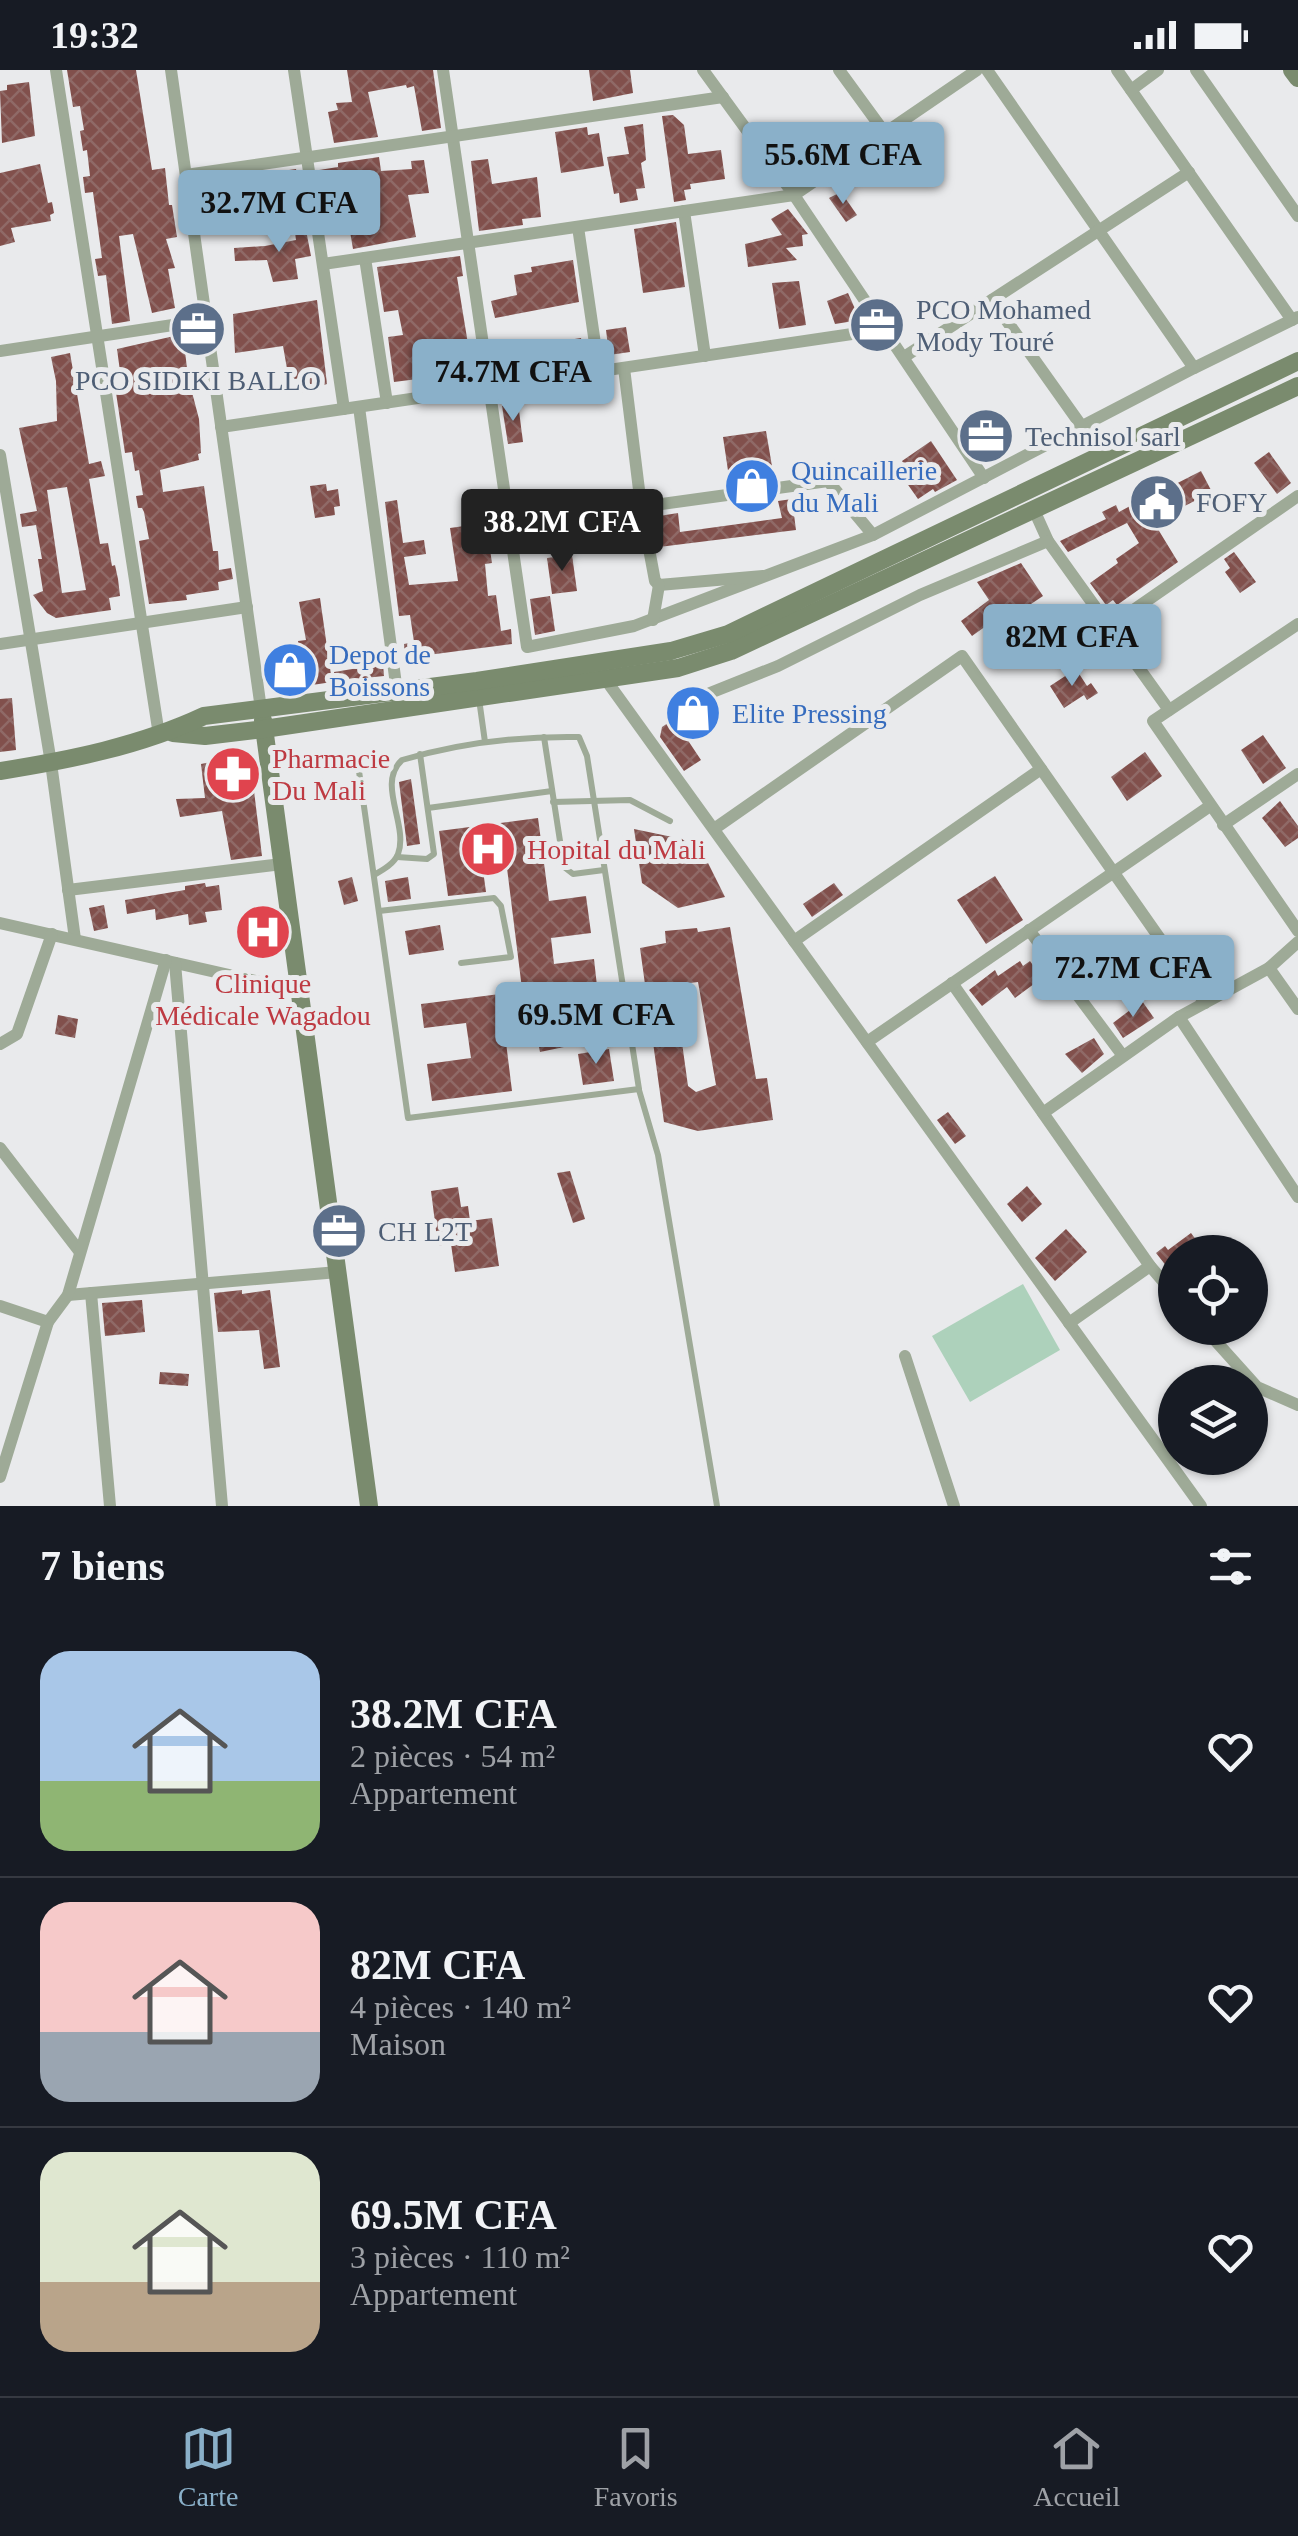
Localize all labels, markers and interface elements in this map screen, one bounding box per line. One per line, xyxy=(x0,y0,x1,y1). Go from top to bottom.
text: 19:32 xyxy=(50,14,139,56)
pin: 55.6M CFA xyxy=(729,122,957,207)
text: 55.6M CFA xyxy=(764,136,922,172)
pin: 32.7M CFA xyxy=(165,170,393,255)
text: 32.7M CFA xyxy=(200,184,358,220)
place label: PCO Mohamed Mody Touré xyxy=(916,294,1091,357)
office icon: PCO Mohamed Mody Touré xyxy=(847,295,907,355)
office icon: PCO SIDIKI BALLO xyxy=(168,299,228,359)
pin: 74.7M CFA xyxy=(399,339,627,424)
text: 74.7M CFA xyxy=(434,353,592,389)
place label: PCO SIDIKI BALLO xyxy=(75,365,321,396)
office icon: Technisol sarl xyxy=(956,406,1016,466)
place label: Technisol sarl xyxy=(1025,421,1181,452)
place label: Quincaillerie du Mali xyxy=(791,455,937,518)
shop icon: Quincaillerie du Mali xyxy=(722,456,782,516)
public building icon: FOFY xyxy=(1127,472,1187,532)
place label: FOFY xyxy=(1196,487,1268,518)
pin: 38.2M CFA xyxy=(448,489,676,574)
text: 38.2M CFA xyxy=(483,503,641,539)
pin: 82M CFA xyxy=(980,604,1164,689)
text: 82M CFA xyxy=(1005,618,1139,654)
place label: Depot de Boissons xyxy=(329,639,431,702)
shop icon: Depot de Boissons xyxy=(260,640,320,700)
shop icon: Elite Pressing xyxy=(663,683,723,743)
place label: Elite Pressing xyxy=(732,698,887,729)
place label: Pharmacie Du Mali xyxy=(272,743,390,806)
pharmacy icon: Pharmacie Du Mali xyxy=(203,744,263,804)
hospital icon: Hopital du Mali xyxy=(458,819,518,879)
place label: Hopital du Mali xyxy=(527,834,706,865)
hospital icon: Clinique Médicale Wagadou xyxy=(233,902,293,962)
pin: 72.7M CFA xyxy=(1019,935,1247,1020)
text: 72.7M CFA xyxy=(1054,949,1212,985)
place label: Clinique Médicale Wagadou xyxy=(155,968,371,1031)
pin: 69.5M CFA xyxy=(482,982,710,1067)
text: 69.5M CFA xyxy=(517,996,675,1032)
office icon: CH L2T xyxy=(309,1201,369,1261)
place label: CH L2T xyxy=(378,1216,472,1247)
map controls xyxy=(1158,1235,1268,1475)
button: locate xyxy=(1158,1235,1268,1345)
button: layers xyxy=(1158,1365,1268,1475)
icon: filters xyxy=(1203,1539,1258,1594)
text: 7 biens xyxy=(40,1543,165,1589)
icon: home xyxy=(120,1691,240,1811)
text: 38.2M CFA xyxy=(350,1691,557,1737)
icon: heart xyxy=(1203,1724,1258,1779)
text: 2 pièces · 54 m² xyxy=(350,1738,555,1774)
text: Appartement xyxy=(350,1775,517,1811)
icon: home xyxy=(120,1942,240,2062)
text: 82M CFA xyxy=(350,1942,525,1988)
icon: heart xyxy=(1203,1975,1258,2030)
text: 4 pièces · 140 m² xyxy=(350,1989,571,2025)
text: Maison xyxy=(350,2026,446,2062)
icon: home xyxy=(120,2192,240,2312)
text: 69.5M CFA xyxy=(350,2192,557,2238)
icon: heart xyxy=(1203,2225,1258,2280)
text: 3 pièces · 110 m² xyxy=(350,2239,570,2275)
text: Appartement xyxy=(350,2276,517,2312)
tab: Carte xyxy=(178,2421,238,2513)
tab: Favoris xyxy=(594,2421,678,2513)
tab: Accueil xyxy=(1033,2421,1120,2513)

